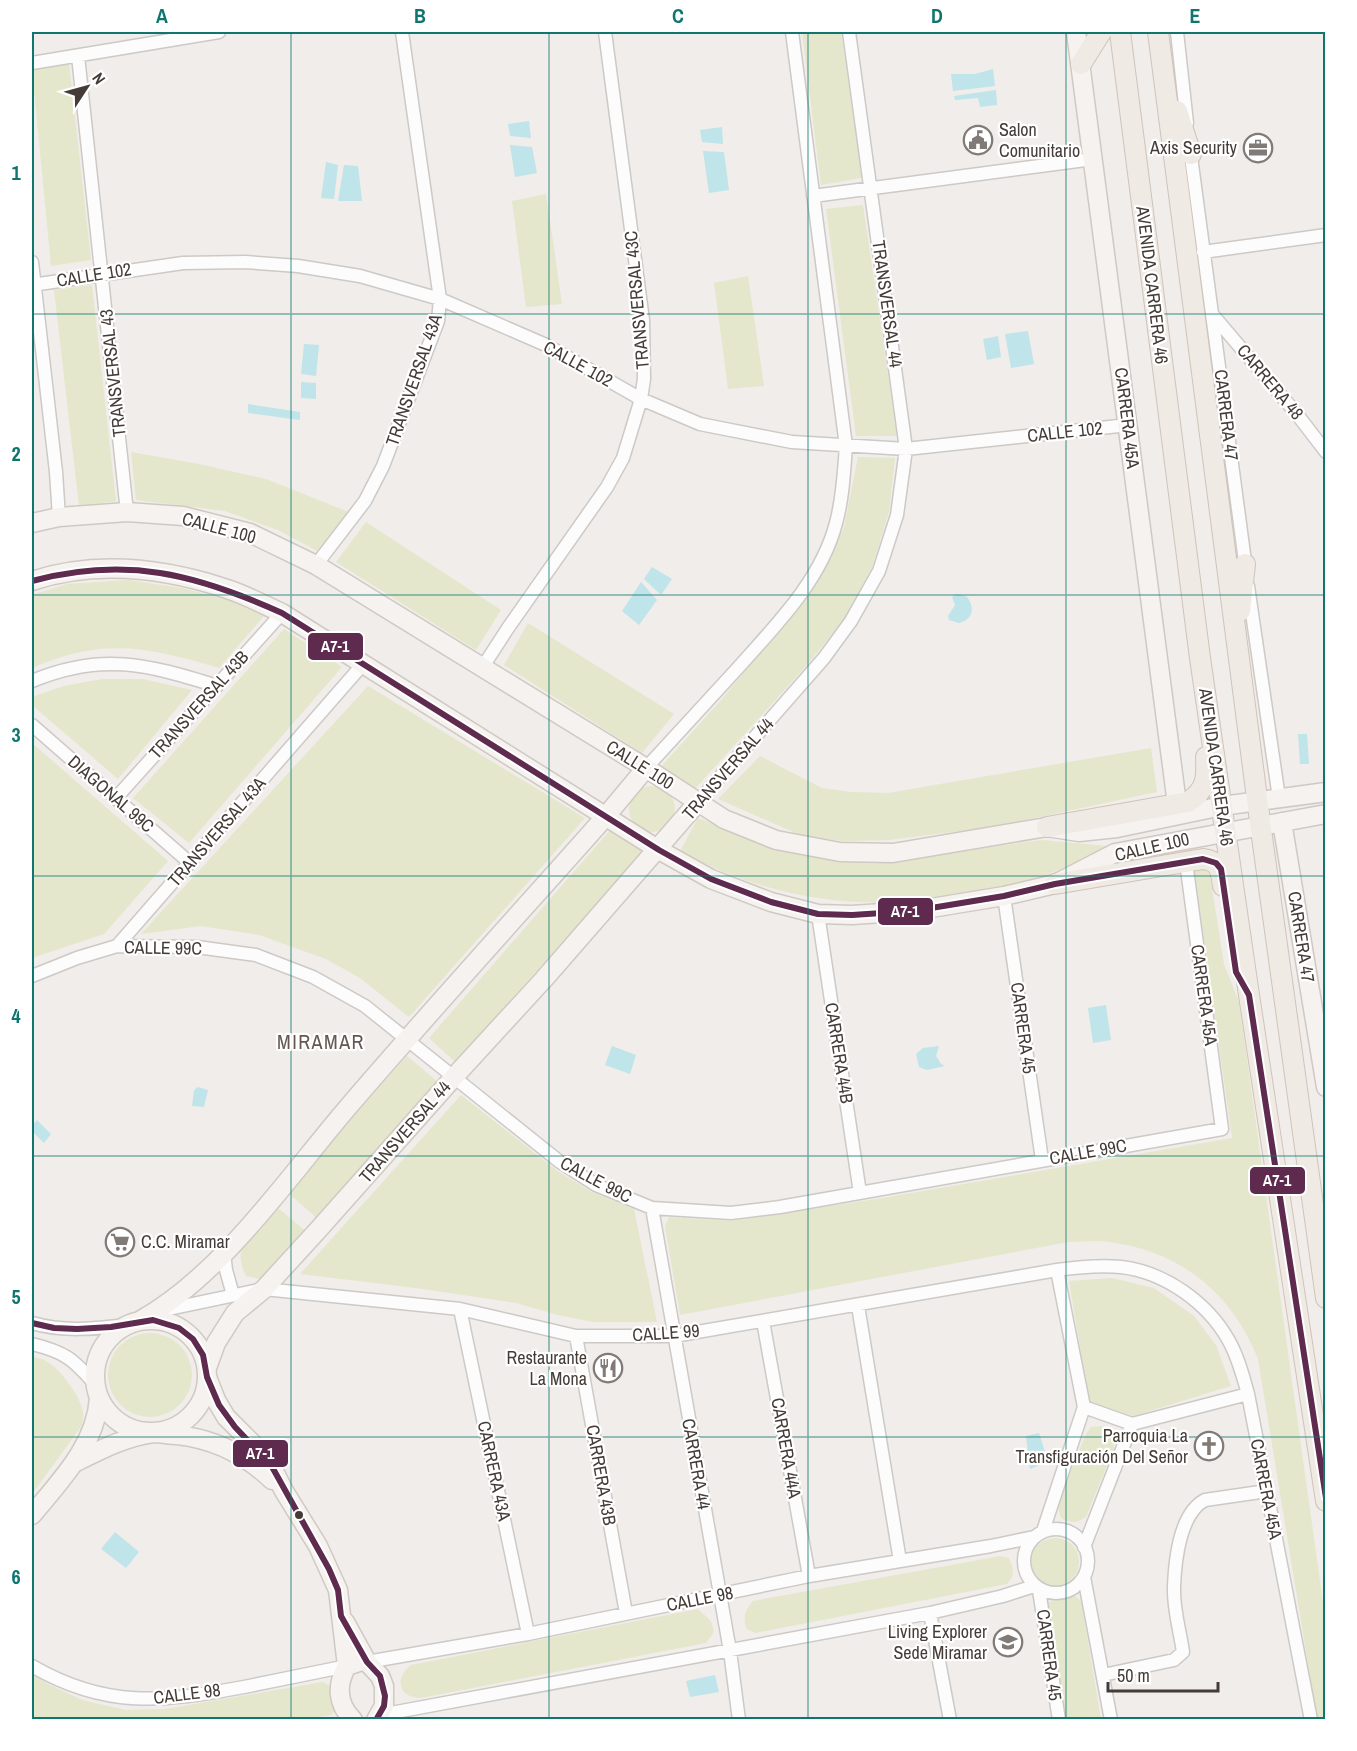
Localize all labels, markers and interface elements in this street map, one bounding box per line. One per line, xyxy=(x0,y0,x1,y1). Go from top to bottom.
text: A xyxy=(156,2,168,29)
text: B xyxy=(414,2,426,29)
text: C xyxy=(672,2,684,29)
text: D xyxy=(931,2,943,29)
text: E xyxy=(1190,2,1201,29)
north arrow xyxy=(57,57,117,117)
text: N xyxy=(87,68,111,88)
place label: Salon Comunitario xyxy=(999,117,1080,163)
public building icon: Salon Comunitario xyxy=(962,124,994,156)
office icon: Axis Security xyxy=(1242,132,1274,164)
place label: Axis Security xyxy=(1149,135,1238,160)
text: 1 xyxy=(11,159,21,186)
street label: AVENIDA CARRERA 46 xyxy=(1130,204,1175,365)
street label: TRANSVERSAL 43C xyxy=(618,230,655,370)
street label: TRANSVERSAL 44 xyxy=(866,239,909,369)
street label: CALLE 102 xyxy=(55,256,133,293)
street label: TRANSVERSAL 43 xyxy=(93,308,132,438)
street label: TRANSVERSAL 43A xyxy=(379,310,448,449)
street label: CALLE 102 xyxy=(539,334,617,393)
street label: CARRERA 48 xyxy=(1231,338,1309,425)
street label: CARRERA 45A xyxy=(1109,366,1146,470)
street label: CARRERA 47 xyxy=(1208,368,1245,462)
street label: CALLE 102 xyxy=(1026,415,1104,448)
text: 2 xyxy=(11,440,21,467)
street label: CALLE 100 xyxy=(179,506,259,549)
line badge: A7-1 xyxy=(307,632,364,661)
text: A7-1 xyxy=(321,635,350,657)
street label: TRANSVERSAL 43B xyxy=(143,645,254,764)
street label: AVENIDA CARRERA 46 xyxy=(1193,686,1240,847)
street label: TRANSVERSAL 44 xyxy=(676,712,779,825)
text: 3 xyxy=(11,721,21,748)
street label: CALLE 100 xyxy=(602,734,679,795)
street label: DIAGONAL 99C xyxy=(63,749,160,838)
street label: TRANSVERSAL 43A xyxy=(162,771,271,892)
street label: CALLE 100 xyxy=(1112,826,1191,867)
street label: CARRERA 47 xyxy=(1282,890,1321,984)
line badge: A7-1 xyxy=(877,897,934,926)
text: A7-1 xyxy=(891,900,920,922)
street label: CALLE 99C xyxy=(124,934,202,961)
street label: CARRERA 45A xyxy=(1185,943,1224,1047)
street label: CARRERA 45 xyxy=(1005,981,1042,1075)
street label: CARRERA 44B xyxy=(819,1001,860,1105)
text: 4 xyxy=(11,1002,21,1029)
district label: MIRAMAR xyxy=(277,1028,365,1055)
street label: TRANSVERSAL 44 xyxy=(353,1075,456,1188)
street label: CALLE 99C xyxy=(1047,1132,1128,1171)
street label: CALLE 99C xyxy=(556,1150,637,1209)
line badge: A7-1 xyxy=(1249,1166,1306,1195)
text: A7-1 xyxy=(1263,1169,1292,1191)
supermarket icon: C.C. Miramar xyxy=(104,1226,136,1258)
place label: C.C. Miramar xyxy=(141,1229,230,1254)
text: 5 xyxy=(11,1283,21,1310)
street label: CALLE 99 xyxy=(632,1318,700,1347)
place label: Restaurante La Mona xyxy=(507,1345,587,1391)
restaurant icon: Restaurante La Mona xyxy=(592,1352,624,1384)
street label: CARRERA 44A xyxy=(765,1396,808,1500)
street label: CARRERA 44 xyxy=(676,1417,717,1511)
street label: CARRERA 43A xyxy=(472,1419,517,1523)
street label: CARRERA 43B xyxy=(580,1423,623,1527)
place label: Parroquia La Transfiguración Del Señor xyxy=(1015,1423,1188,1469)
church icon: Parroquia La Transfiguración Del Señor xyxy=(1193,1430,1225,1462)
street label: CARRERA 45A xyxy=(1245,1437,1288,1541)
line badge: A7-1 xyxy=(232,1439,289,1468)
text: A7-1 xyxy=(246,1442,275,1464)
unlabelled marker xyxy=(293,1509,305,1521)
text: 6 xyxy=(11,1563,21,1590)
street label: CALLE 98 xyxy=(664,1580,735,1617)
street label: CARRERA 45 xyxy=(1031,1608,1068,1702)
place label: Living Explorer Sede Miramar xyxy=(888,1619,987,1665)
school or university icon: Living Explorer Sede Miramar xyxy=(992,1626,1024,1658)
scale bar xyxy=(1108,1655,1218,1693)
text: 50 m xyxy=(1117,1663,1150,1688)
street label: CALLE 98 xyxy=(152,1677,222,1710)

